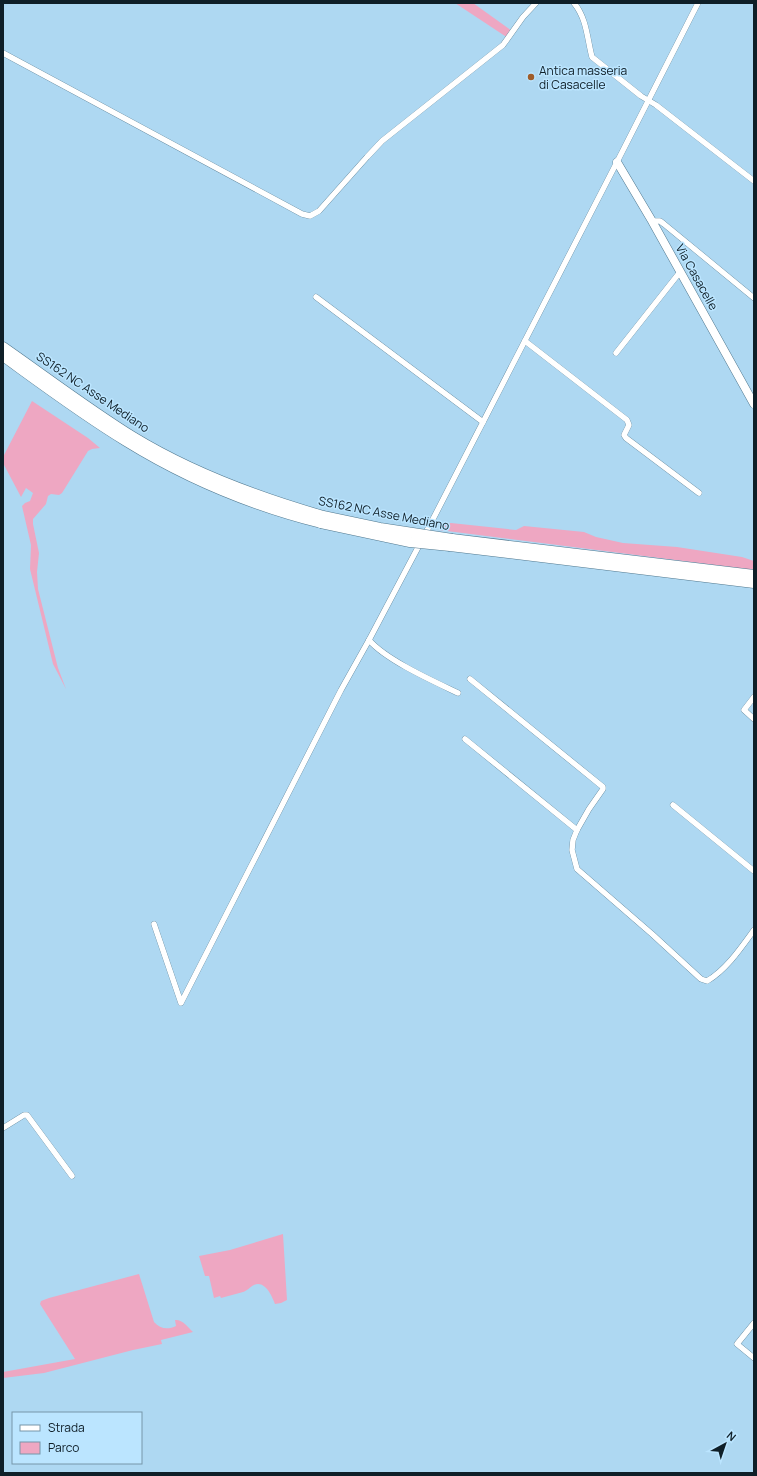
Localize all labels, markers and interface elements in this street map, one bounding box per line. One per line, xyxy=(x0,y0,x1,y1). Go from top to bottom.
place label: Antica masseria di Casacelle xyxy=(539,62,627,93)
marker: Antica masseria di Casacelle xyxy=(526,72,536,82)
street label: Via Casacelle xyxy=(672,241,722,313)
street label: SS162 NC Asse Mediano xyxy=(33,348,153,436)
street label: SS162 NC Asse Mediano xyxy=(317,492,451,534)
legend xyxy=(12,1412,142,1464)
text: Strada xyxy=(48,1419,85,1436)
north arrow xyxy=(705,1424,745,1464)
text: N xyxy=(724,1428,740,1444)
text: Parco xyxy=(48,1439,79,1456)

